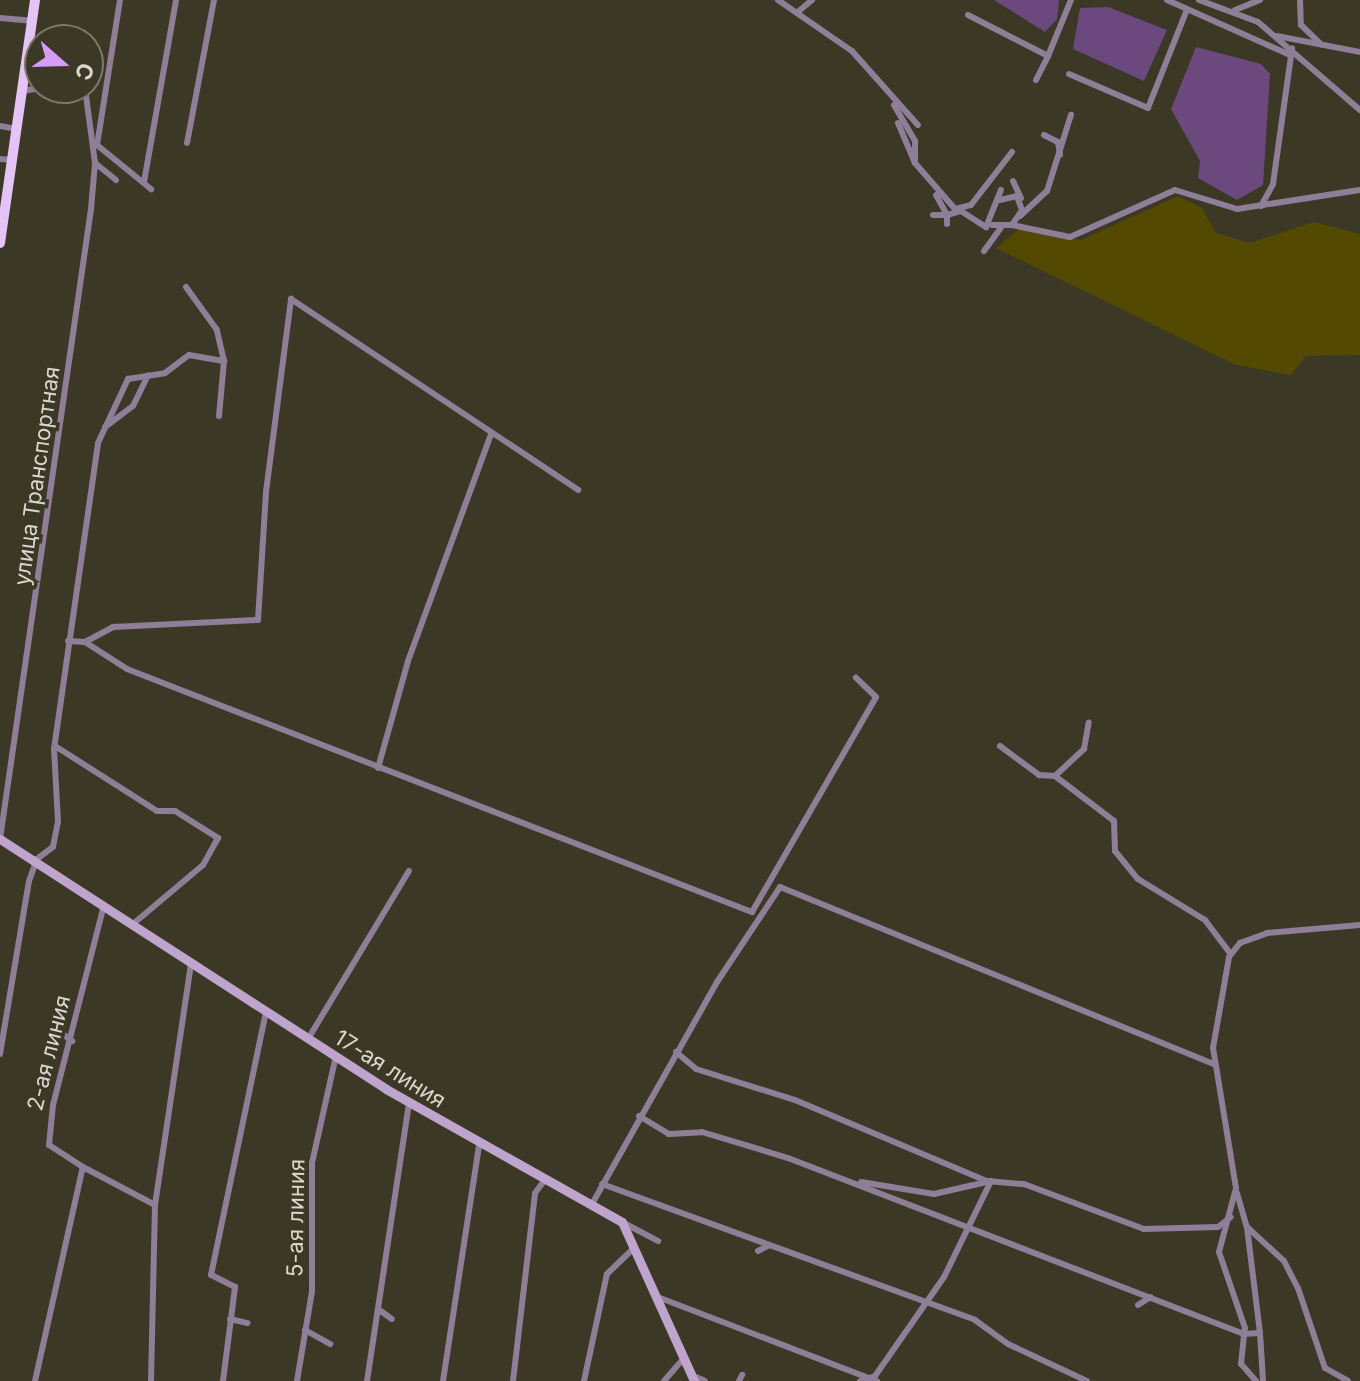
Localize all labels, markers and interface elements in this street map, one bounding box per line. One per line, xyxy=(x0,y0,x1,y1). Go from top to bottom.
north arrow xyxy=(24,24,104,104)
text: С xyxy=(70,59,100,84)
street label: улица Транспортная xyxy=(9,365,65,587)
street label: 2-ая линия xyxy=(22,992,76,1114)
street label: 17-ая линия xyxy=(330,1024,450,1114)
street label: 5-ая линия xyxy=(282,1159,310,1277)

